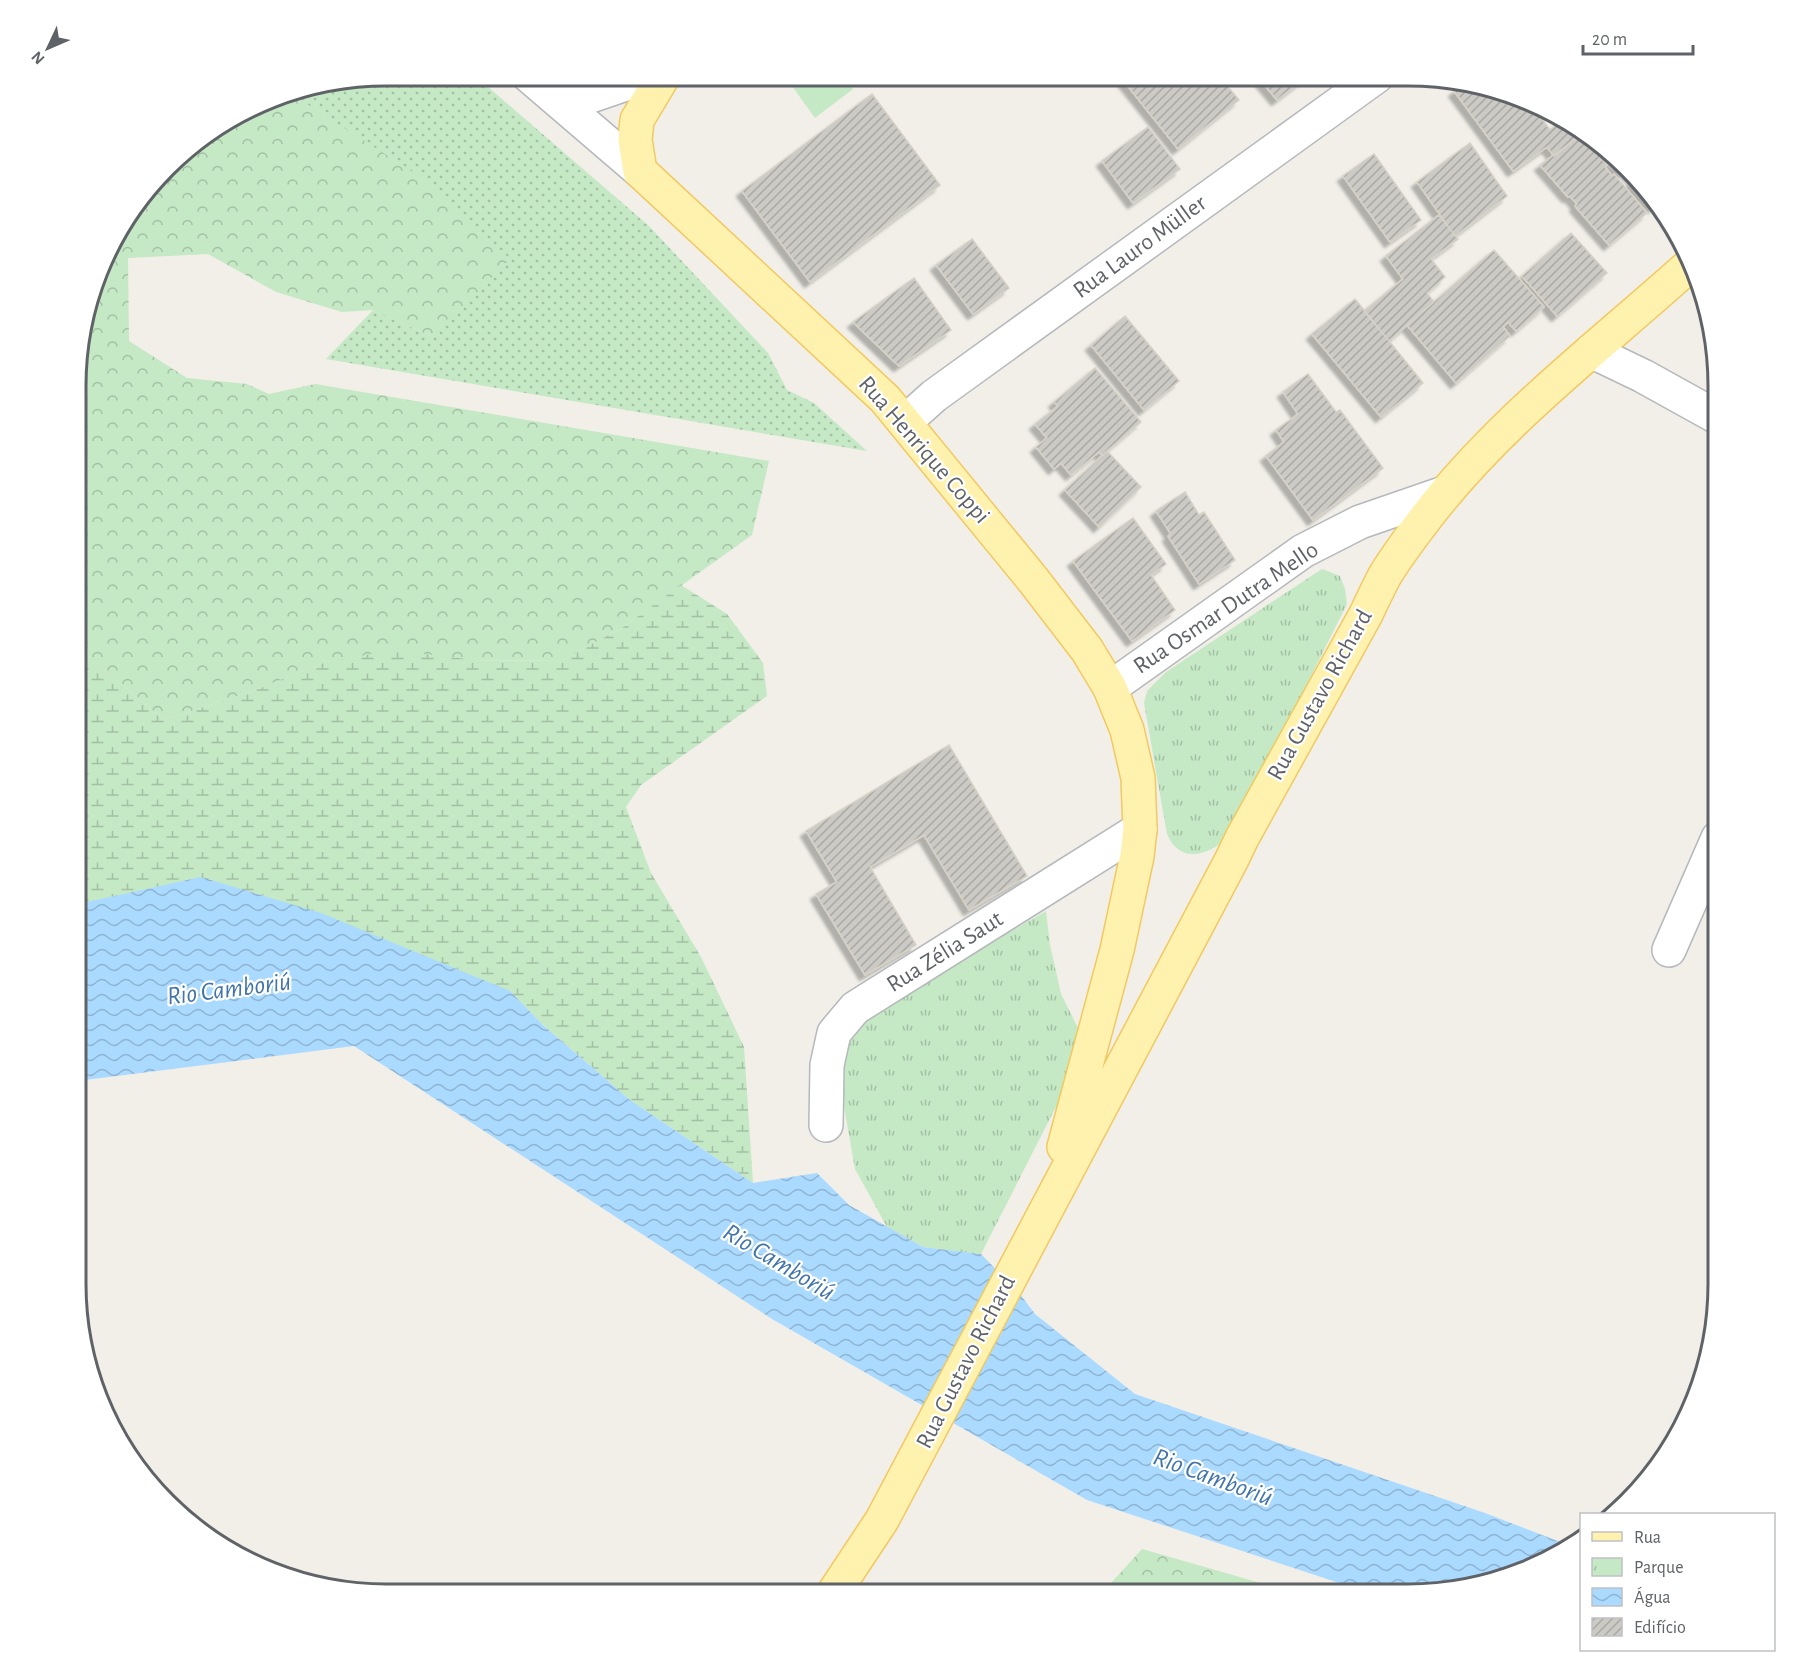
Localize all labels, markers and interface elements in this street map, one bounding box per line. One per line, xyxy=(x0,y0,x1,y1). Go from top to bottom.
north arrow xyxy=(18,18,78,78)
scale bar xyxy=(1583,18,1692,56)
text: 20 m xyxy=(1592,31,1627,49)
text: N xyxy=(28,48,48,67)
street label: Rua Lauro Müller xyxy=(1069,191,1211,303)
street label: Rua Henrique Coppi xyxy=(854,372,994,528)
street label: Rua Osmar Dutra Mello xyxy=(1129,537,1323,679)
street label: Rua Gustavo Richard xyxy=(1263,606,1377,784)
street label: Rua Zélia Saut xyxy=(883,907,1008,997)
water label: Rio Camboriú xyxy=(165,968,293,1010)
water label: Rio Camboriú xyxy=(719,1219,839,1305)
street label: Rua Gustavo Richard xyxy=(912,1271,1020,1453)
water label: Rio Camboriú xyxy=(1150,1443,1276,1511)
legend xyxy=(1580,1513,1775,1651)
text: Rua xyxy=(1634,1529,1661,1547)
text: Parque xyxy=(1634,1559,1683,1577)
text: Água xyxy=(1634,1586,1671,1607)
text: Edifício xyxy=(1634,1619,1686,1637)

